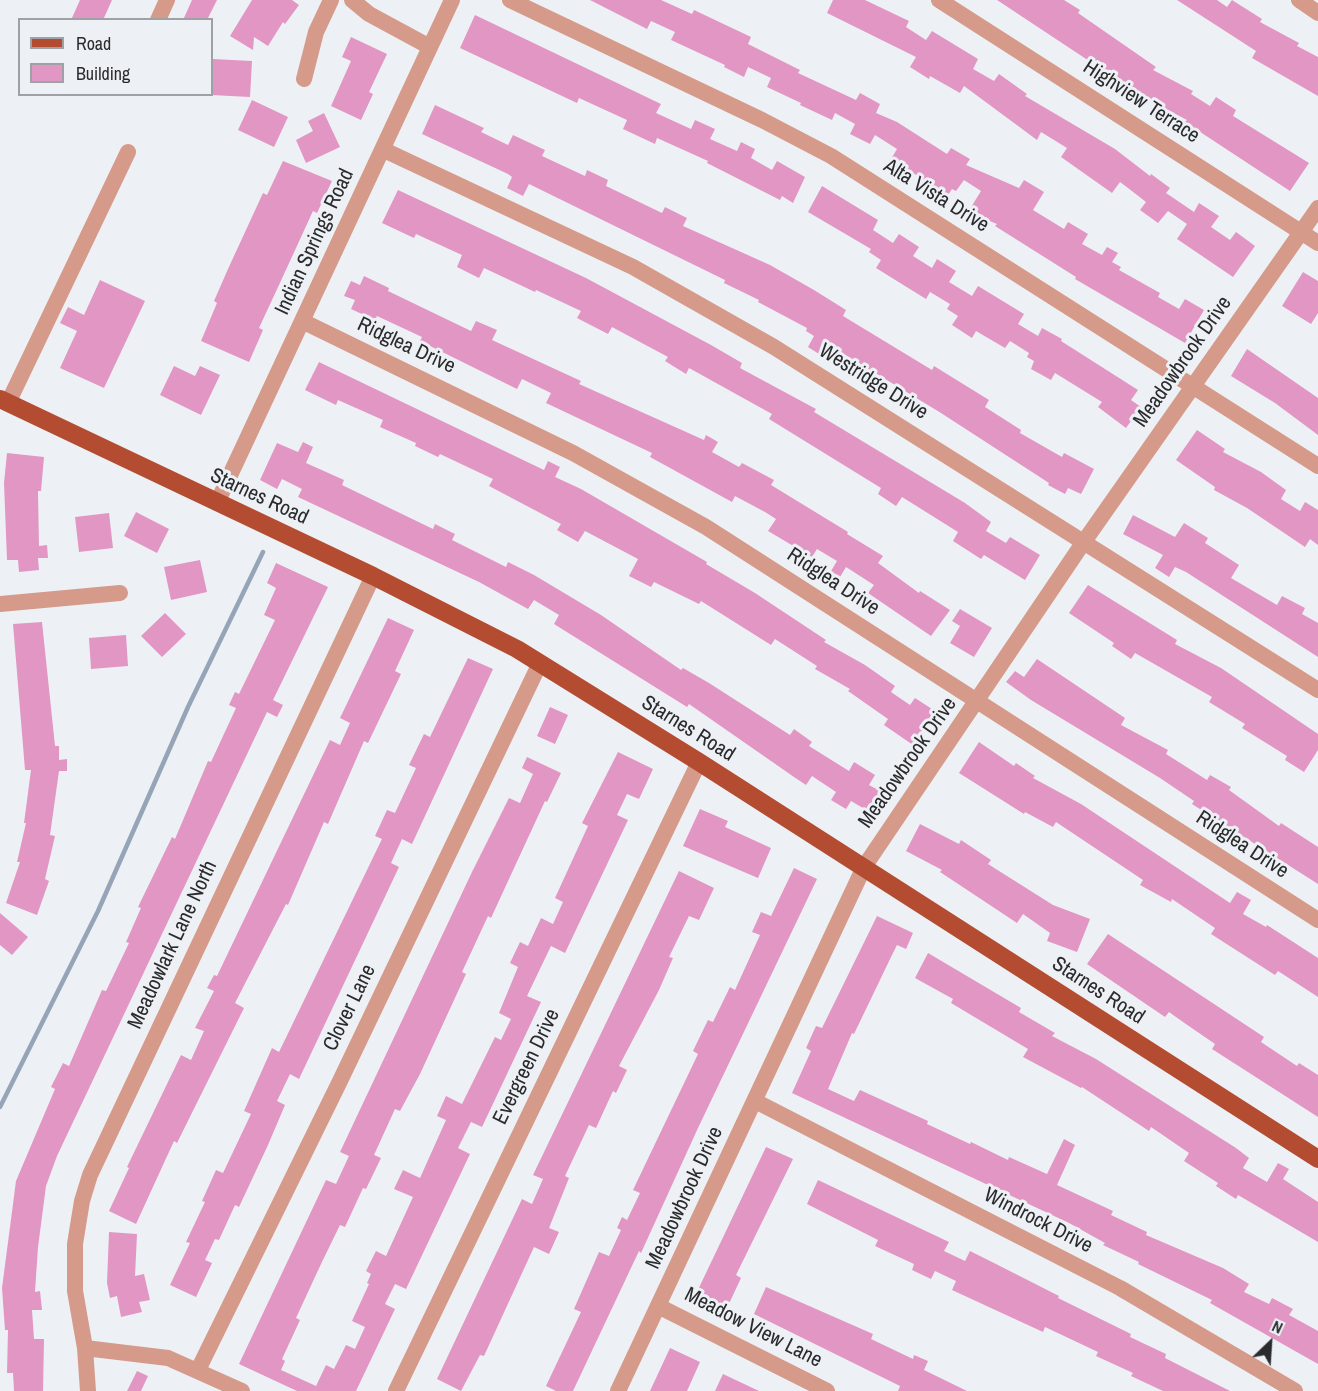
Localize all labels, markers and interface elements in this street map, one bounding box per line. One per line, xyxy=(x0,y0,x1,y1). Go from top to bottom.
legend xyxy=(18,18,213,96)
text: Road xyxy=(76,31,111,56)
street label: Highview Terrace xyxy=(1078,55,1204,149)
text: Building xyxy=(76,61,130,86)
street label: Alta Vista Drive xyxy=(879,154,993,238)
street label: Indian Springs Road xyxy=(270,165,360,319)
street label: Meadowbrook Drive xyxy=(1128,292,1238,432)
street label: Ridglea Drive xyxy=(353,312,459,380)
street label: Westridge Drive xyxy=(814,338,932,426)
street label: Starnes Road xyxy=(206,463,312,531)
street label: Ridglea Drive xyxy=(782,543,884,621)
street label: Starnes Road xyxy=(637,690,739,768)
street label: Meadowbrook Drive xyxy=(853,693,963,833)
street label: Ridglea Drive xyxy=(1191,806,1293,884)
street label: Meadowlark Lane North xyxy=(123,857,223,1033)
street label: Starnes Road xyxy=(1047,952,1149,1030)
street label: Clover Lane xyxy=(318,961,382,1055)
street label: Evergreen Drive xyxy=(488,1005,566,1129)
street label: Meadowbrook Drive xyxy=(641,1123,729,1273)
street label: Windrock Drive xyxy=(979,1183,1097,1259)
street label: Meadow View Lane xyxy=(680,1283,826,1373)
north arrow xyxy=(1240,1313,1300,1373)
text: N xyxy=(1269,1315,1287,1339)

